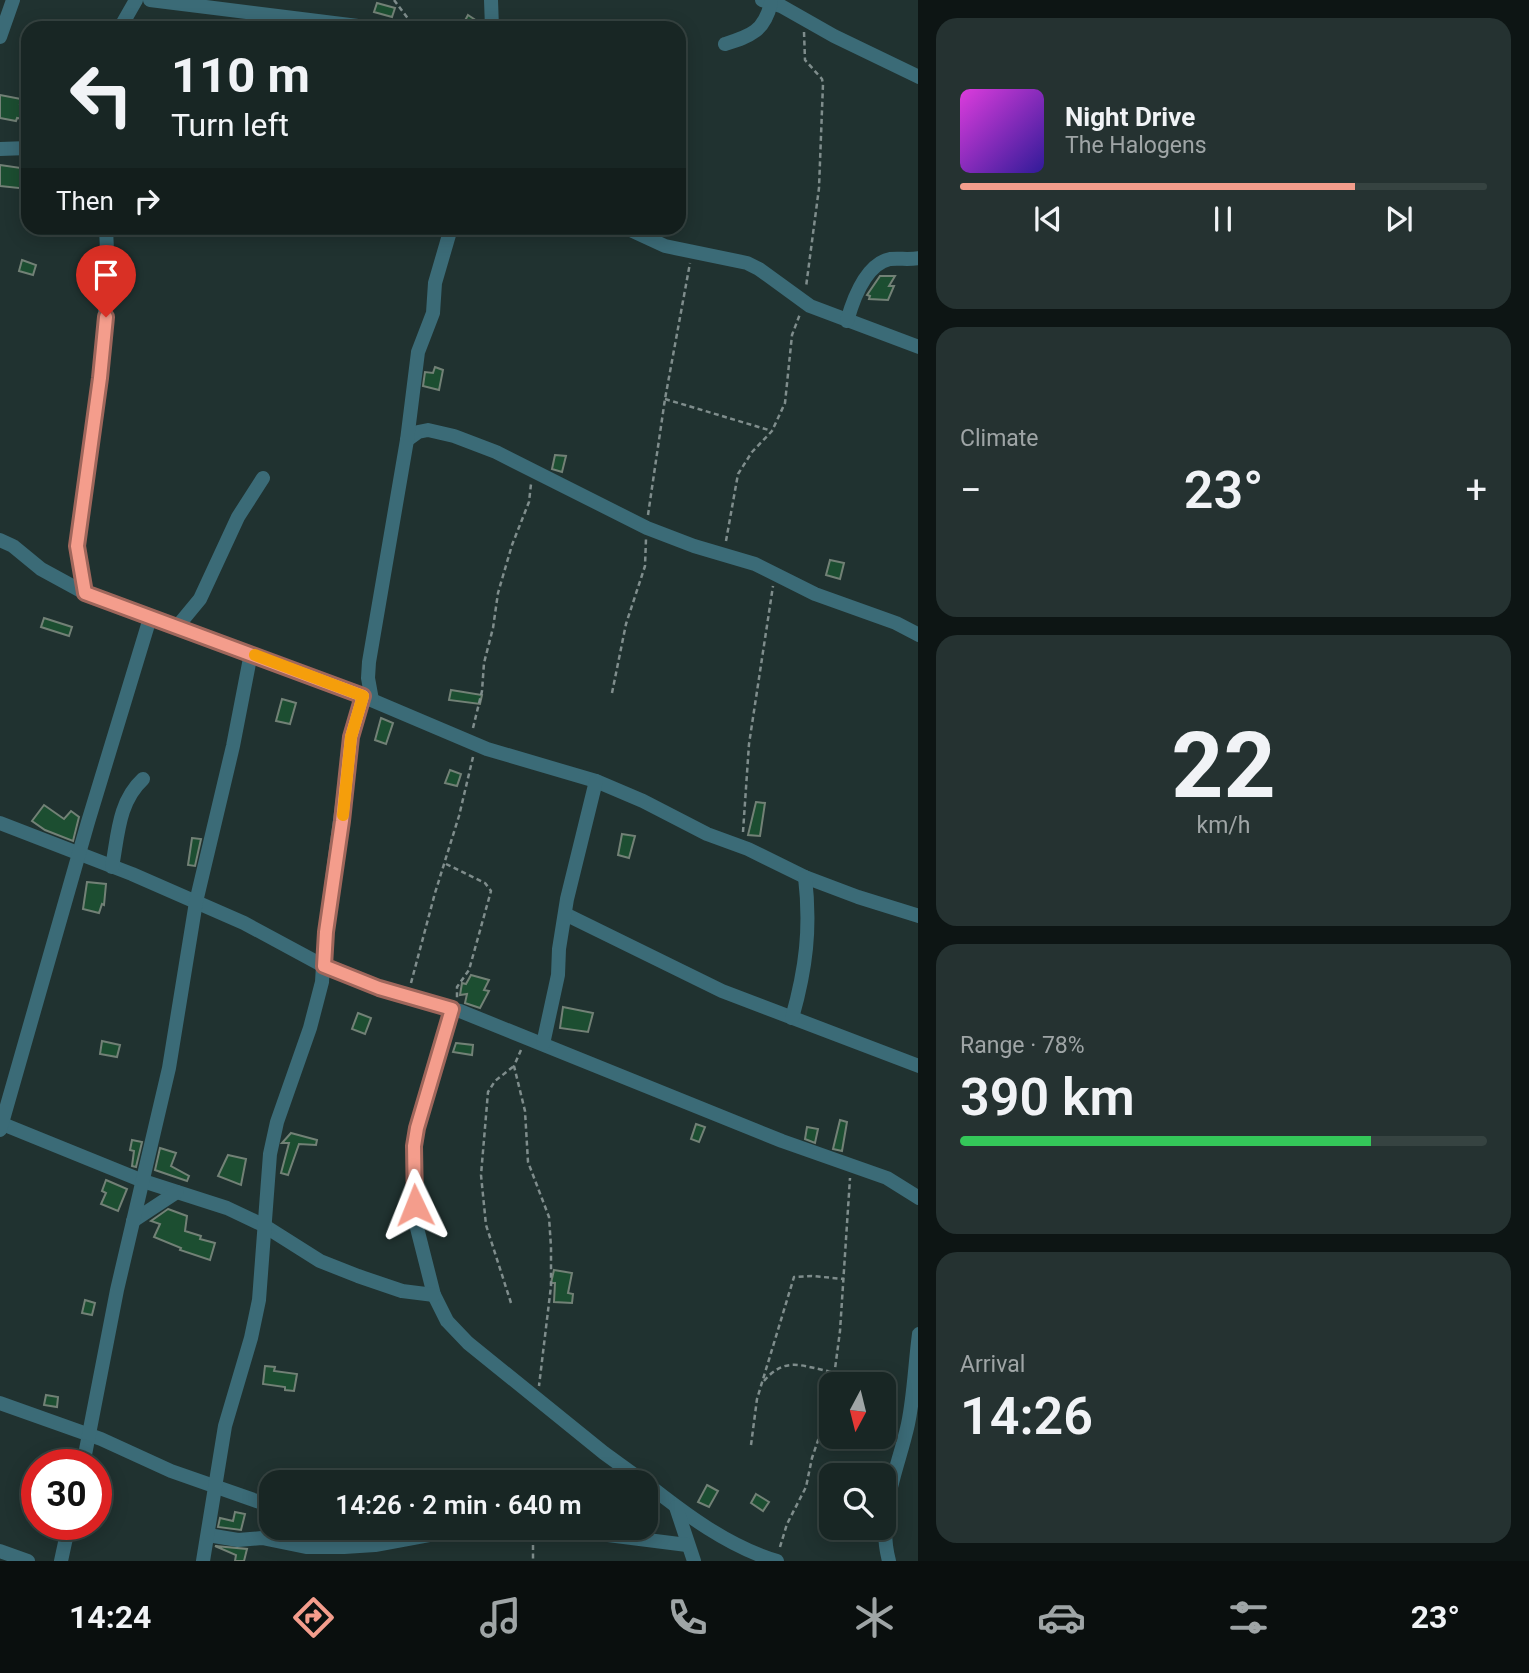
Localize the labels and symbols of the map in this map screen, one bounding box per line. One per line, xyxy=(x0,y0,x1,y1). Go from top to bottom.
pin xyxy=(76,245,136,317)
position arrow xyxy=(378,1168,452,1242)
north arrow xyxy=(819,1372,896,1449)
speed limit sign: 30 xyxy=(21,1449,112,1540)

